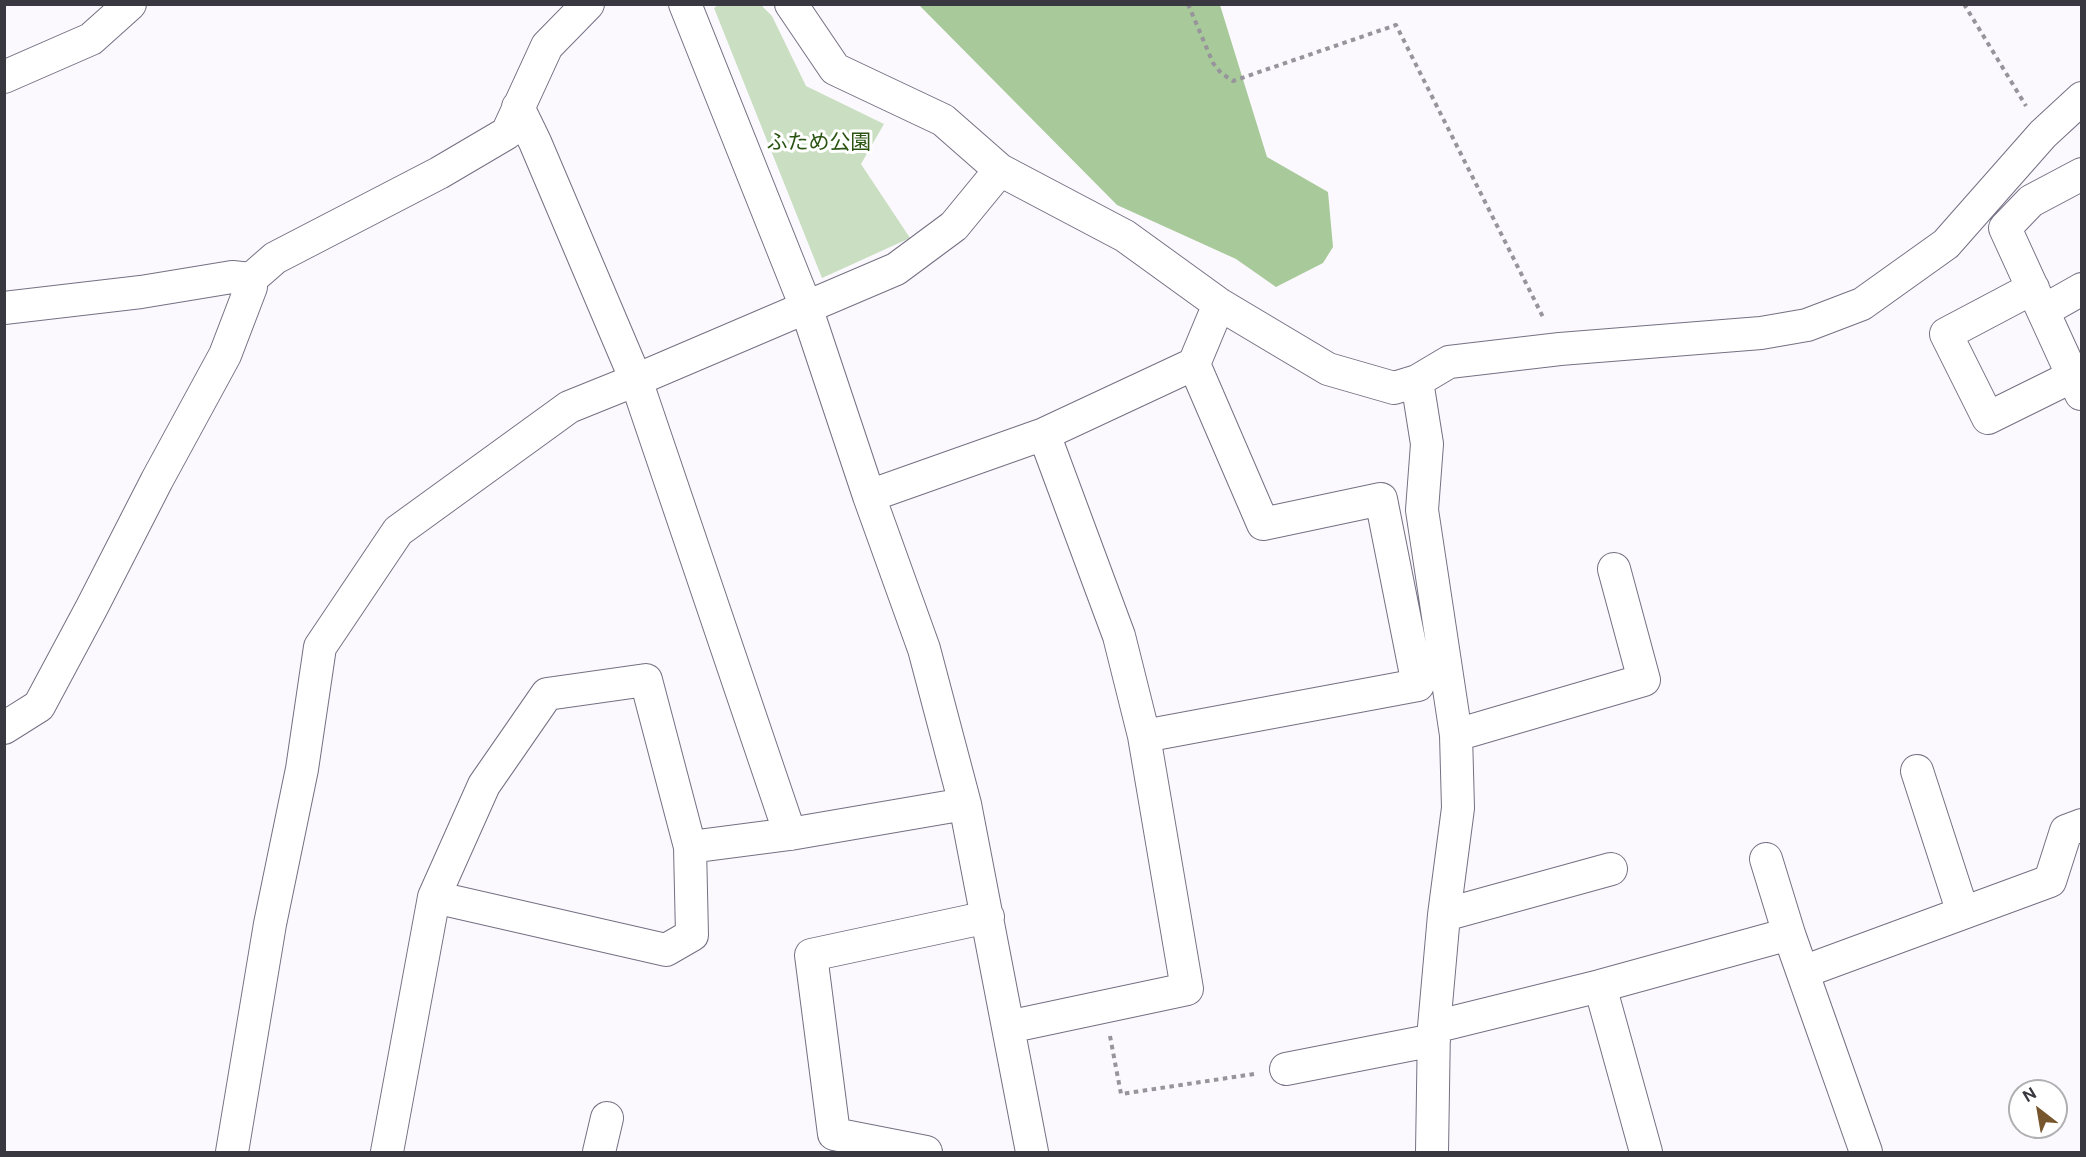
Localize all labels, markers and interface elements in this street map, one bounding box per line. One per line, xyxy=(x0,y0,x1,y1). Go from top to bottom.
park label: ふため公園 xyxy=(767,130,871,156)
north arrow xyxy=(2008,1079,2068,1139)
text: N xyxy=(2019,1083,2040,1106)

